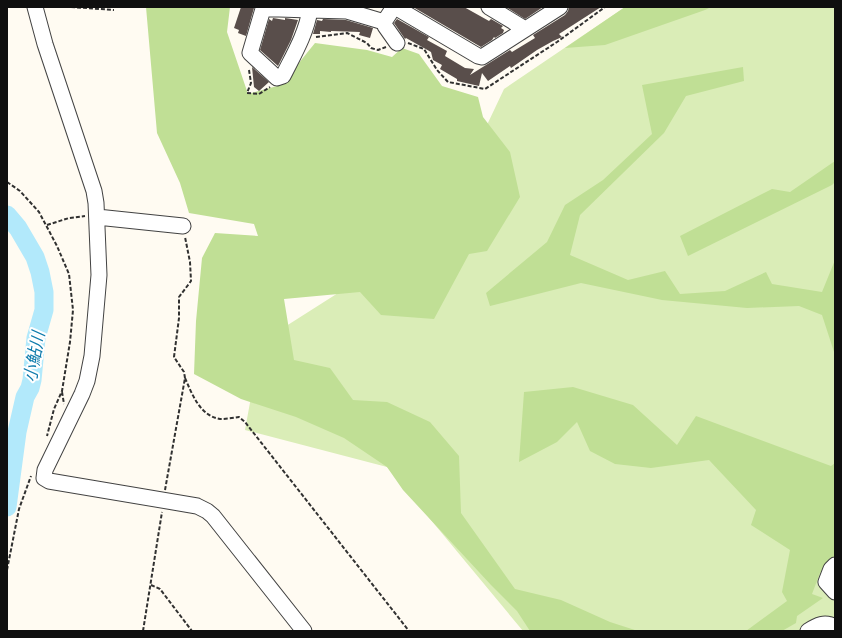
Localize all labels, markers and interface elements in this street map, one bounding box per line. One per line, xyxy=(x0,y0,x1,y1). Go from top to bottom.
water label: 小鮎川 xyxy=(18,328,53,384)

